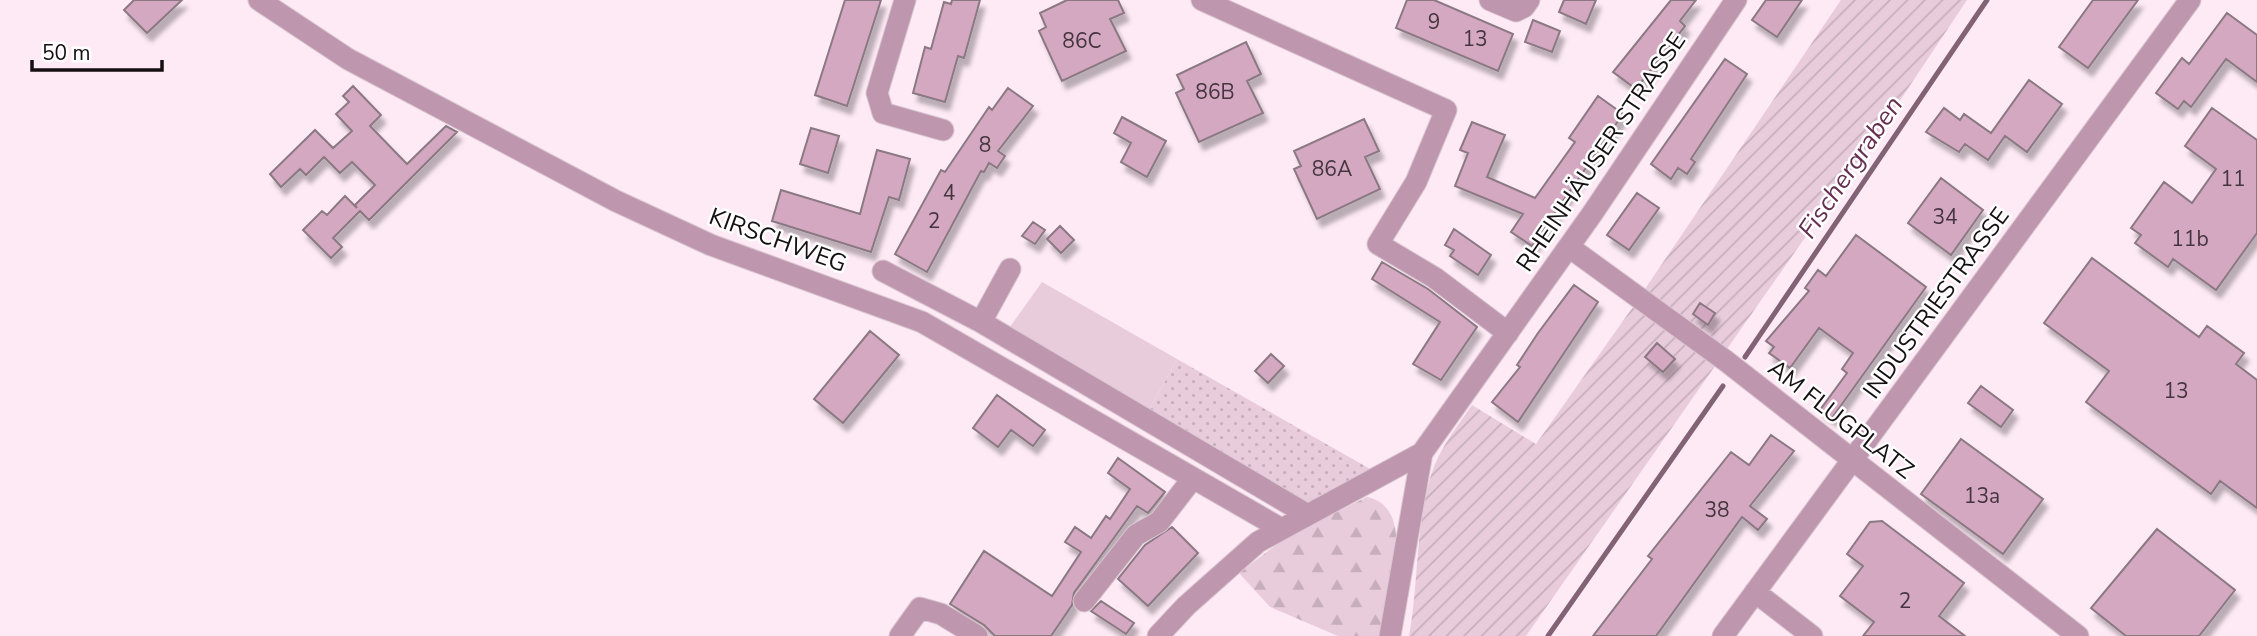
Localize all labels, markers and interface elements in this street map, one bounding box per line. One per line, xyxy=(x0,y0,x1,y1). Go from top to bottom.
house number: 9 xyxy=(1428,8,1440,36)
house number: 13 xyxy=(1462,25,1488,53)
street label: RHEINHÄUSER STRASSE xyxy=(1509,26,1693,278)
house number: 86C xyxy=(1062,27,1102,55)
scale bar xyxy=(32,28,161,72)
text: 50 m xyxy=(42,39,91,67)
house number: 86B xyxy=(1195,78,1235,106)
water label: Fischergraben xyxy=(1790,89,1911,245)
house number: 8 xyxy=(979,131,991,159)
house number: 86A xyxy=(1312,155,1352,183)
house number: 11 xyxy=(2220,165,2246,193)
house number: 4 xyxy=(943,179,955,207)
street label: KIRSCHWEG xyxy=(705,200,851,280)
street label: INDUSTRIESTRASSE xyxy=(1856,201,2016,405)
house number: 34 xyxy=(1932,203,1958,231)
house number: 2 xyxy=(928,207,940,235)
house number: 11b xyxy=(2171,225,2209,253)
street label: AM FLUGPLATZ xyxy=(1762,352,1920,486)
house number: 13 xyxy=(2163,377,2189,405)
house number: 13a xyxy=(1964,482,2000,510)
house number: 38 xyxy=(1704,496,1730,524)
house number: 2 xyxy=(1899,587,1911,615)

